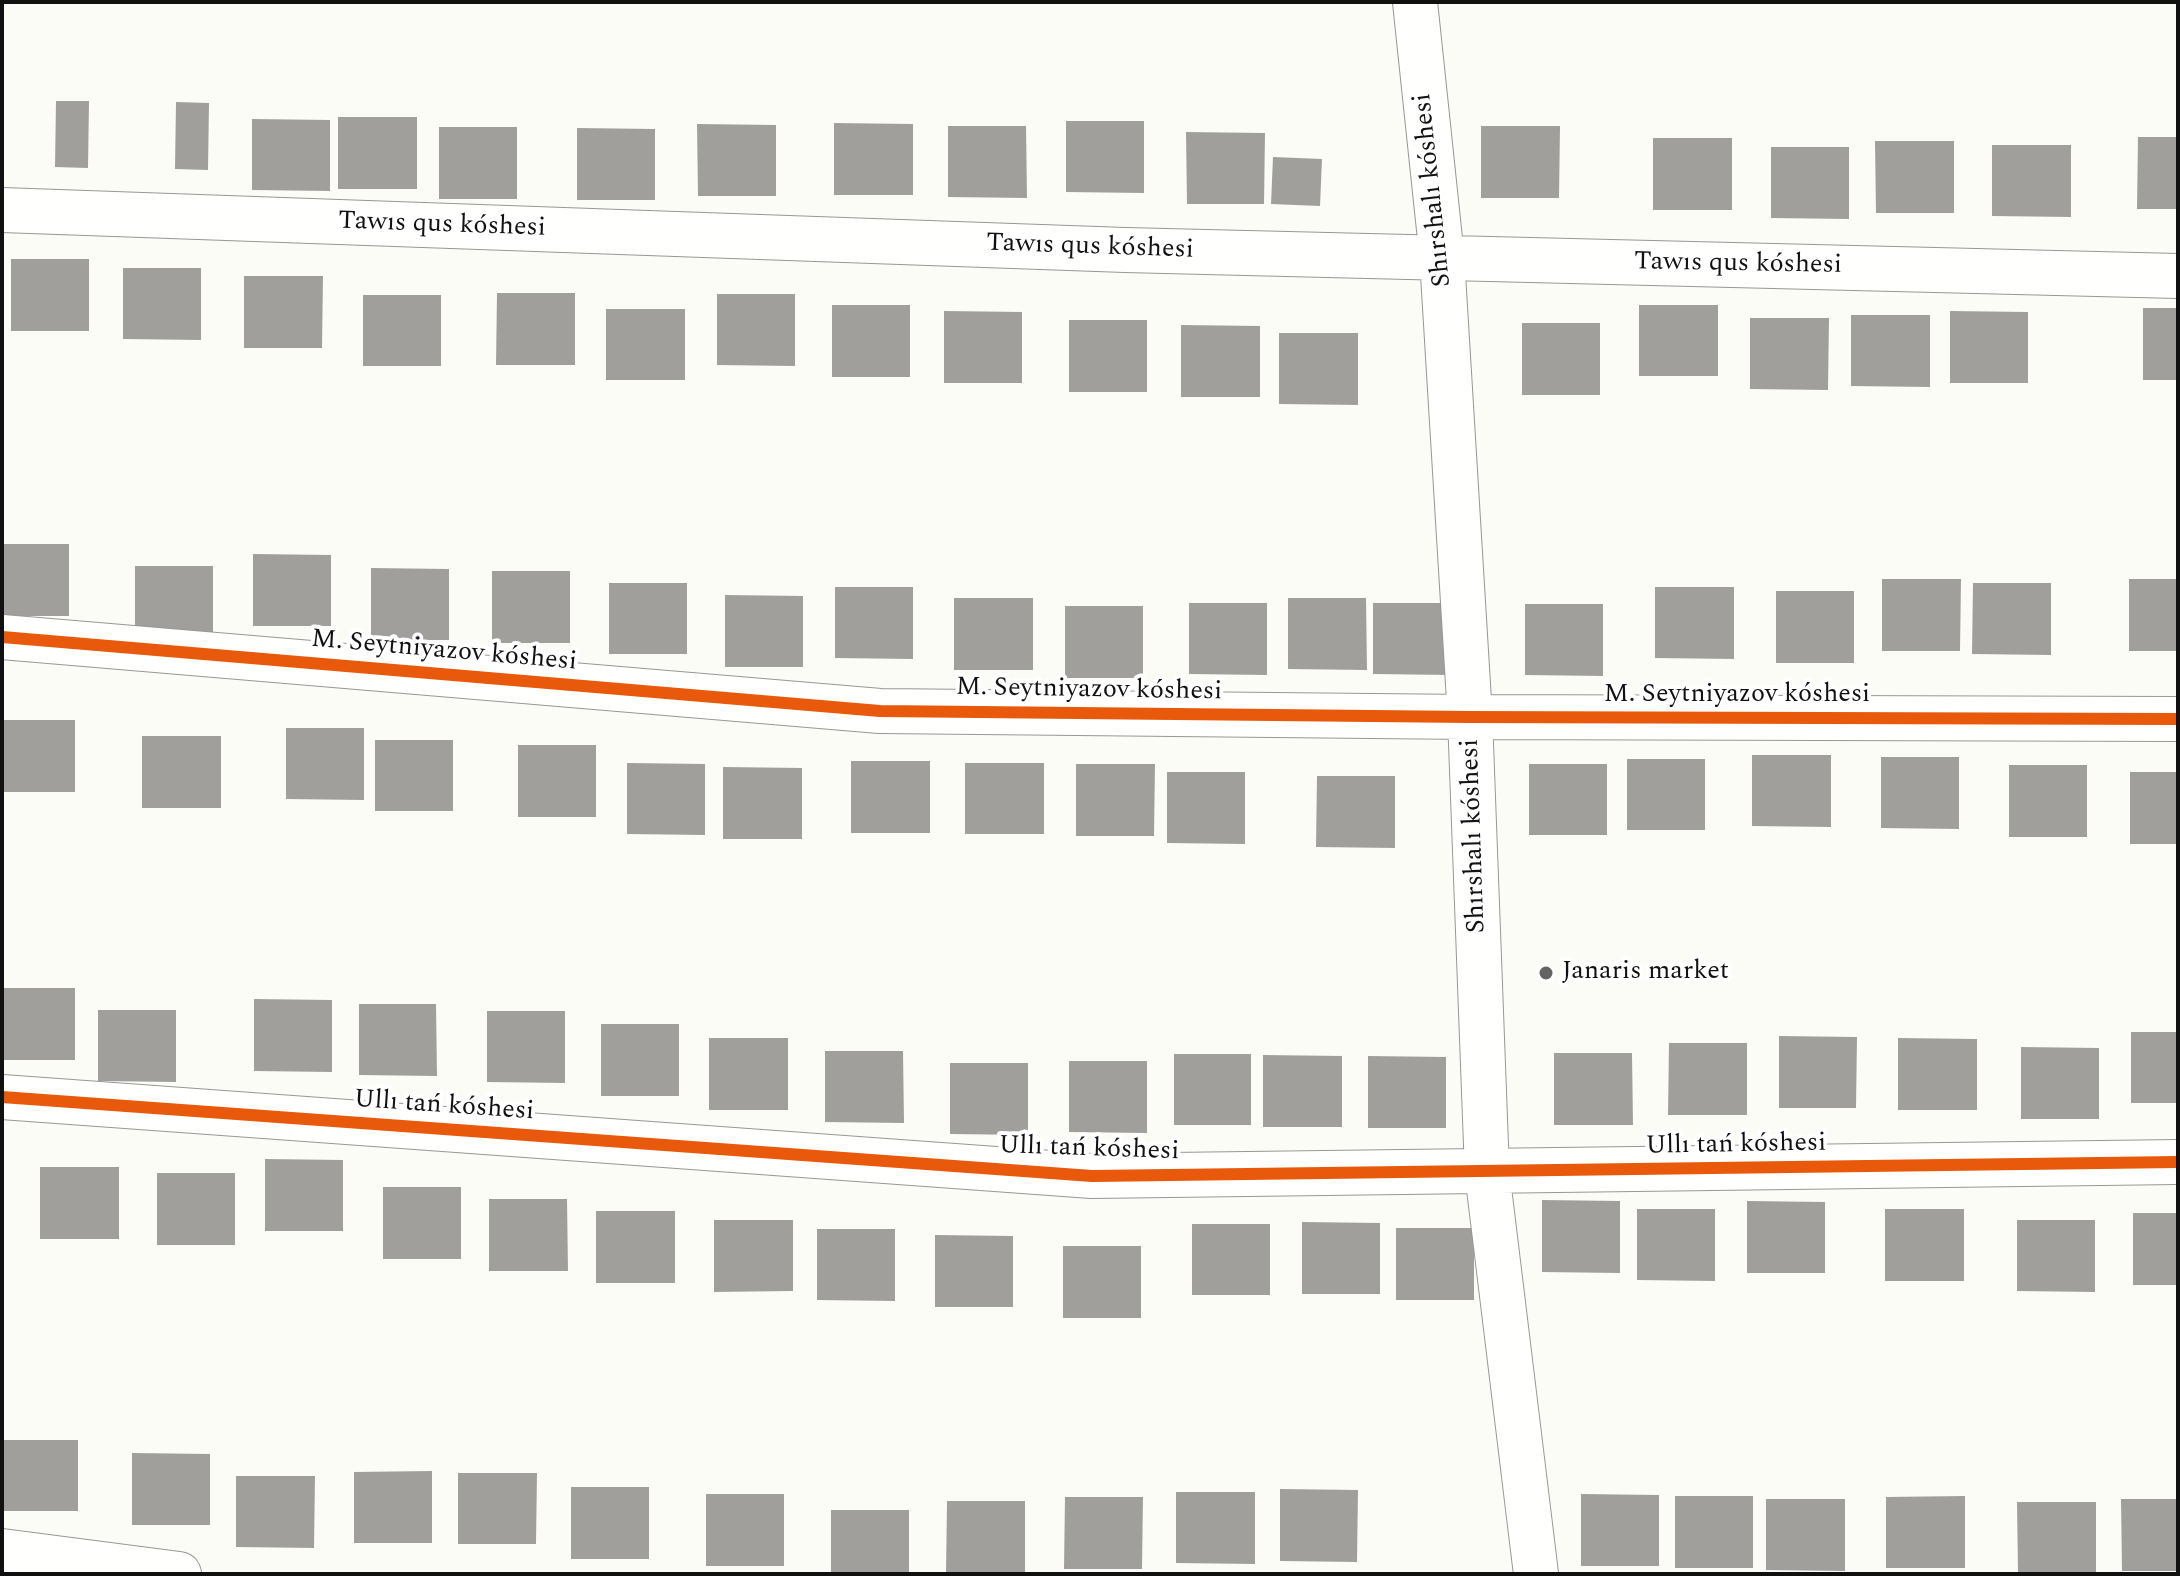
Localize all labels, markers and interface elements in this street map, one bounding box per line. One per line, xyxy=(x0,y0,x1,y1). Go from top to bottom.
street label: Shırshalı kóshesi xyxy=(1408,92,1460,288)
street label: Tawıs qus kóshesi xyxy=(338,207,546,245)
street label: Tawıs qus kóshesi xyxy=(986,229,1194,267)
street label: Tawıs qus kóshesi xyxy=(1634,248,1842,282)
street label: M. Seytniyazov kóshesi xyxy=(310,625,578,679)
street label: M. Seytniyazov kóshesi xyxy=(955,673,1223,709)
street label: M. Seytniyazov kóshesi xyxy=(1604,680,1870,712)
street label: Shırshalı kóshesi xyxy=(1456,738,1494,934)
place label: Janaris market xyxy=(1562,957,1729,989)
marker: Janaris market xyxy=(1537,964,1555,982)
street label: Ullı tań kóshesi xyxy=(353,1085,535,1129)
street label: Ullı tań kóshesi xyxy=(1645,1129,1827,1163)
street label: Ullı tań kóshesi xyxy=(998,1131,1180,1169)

